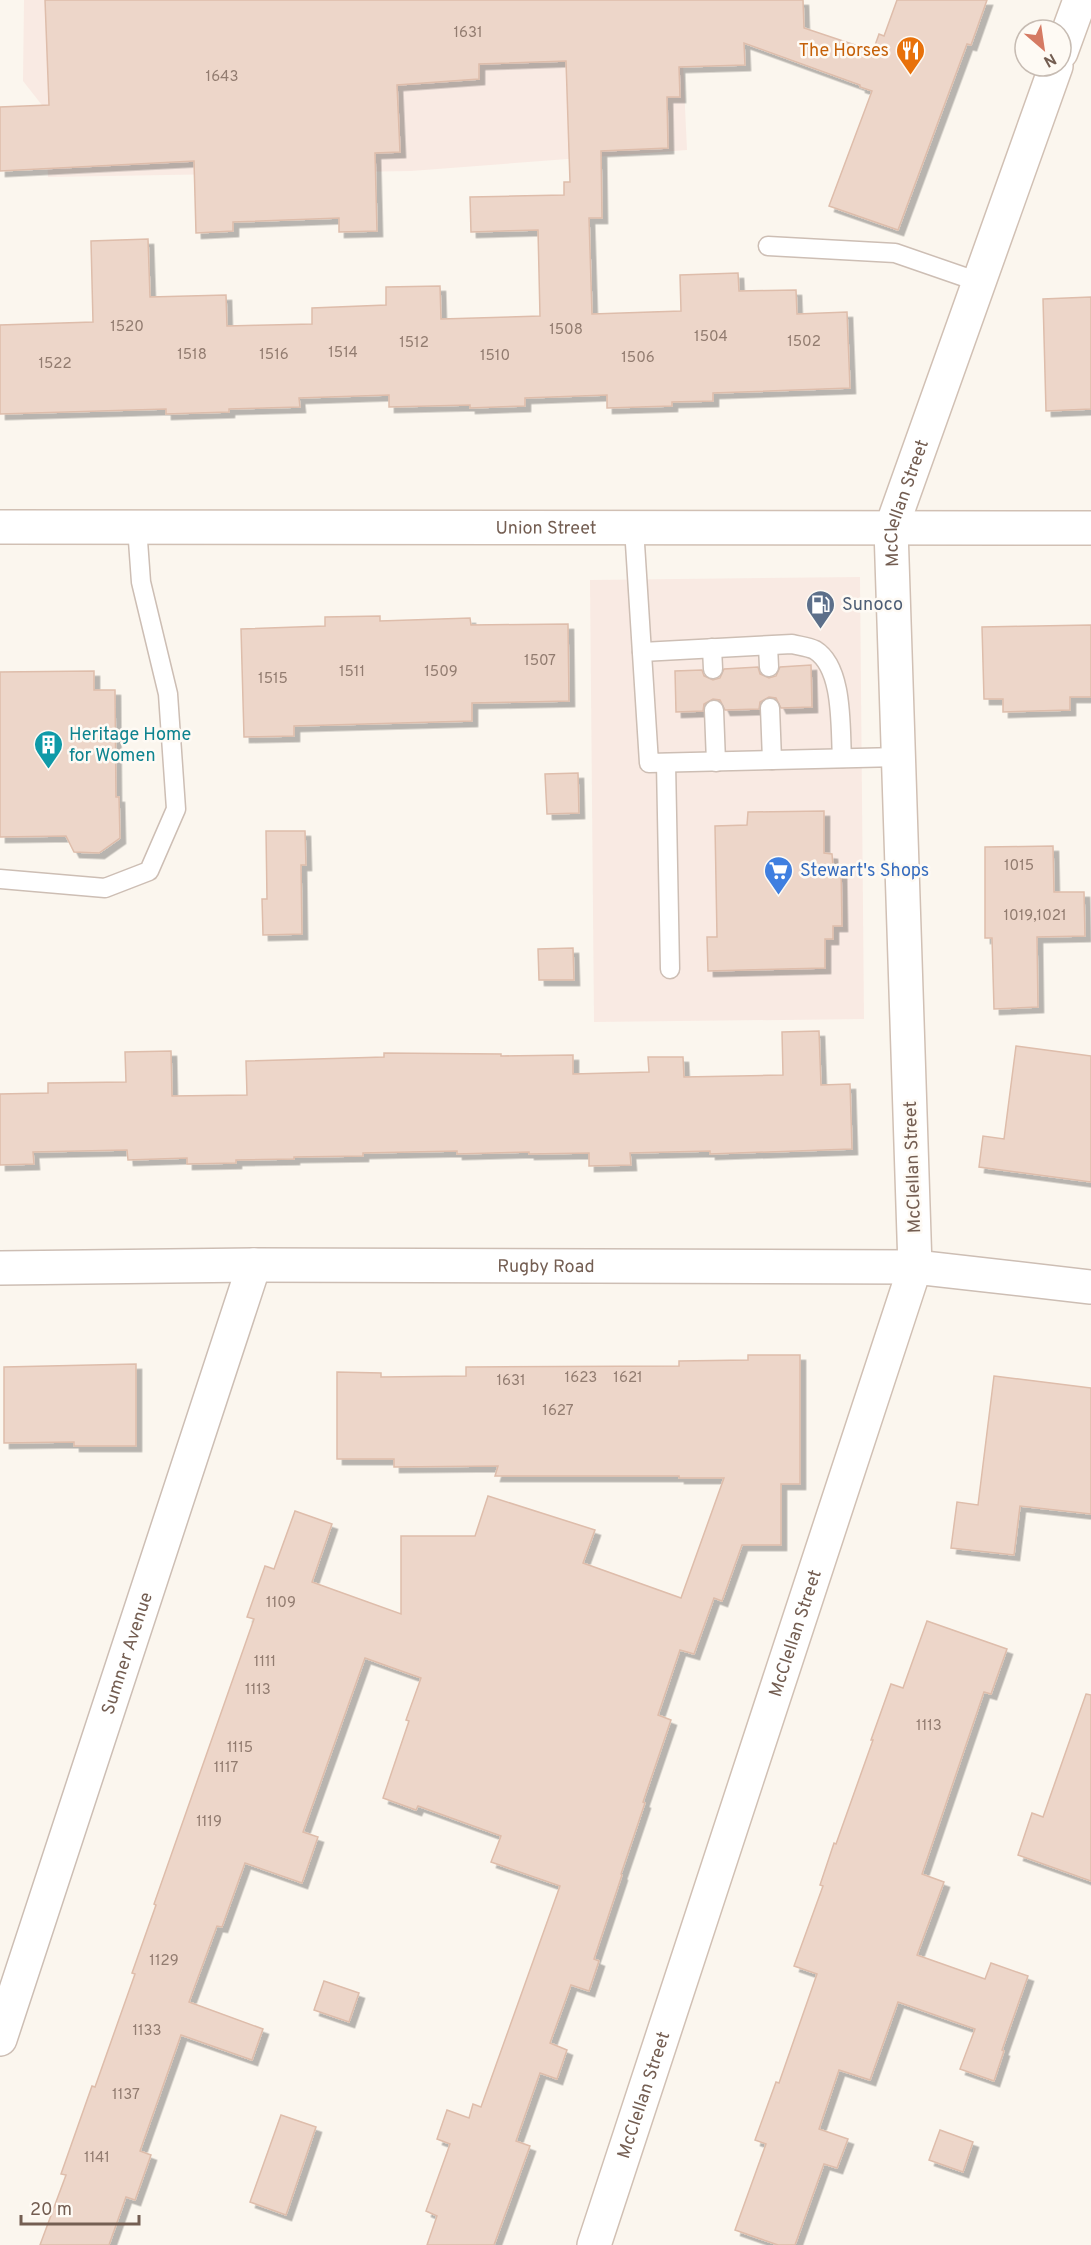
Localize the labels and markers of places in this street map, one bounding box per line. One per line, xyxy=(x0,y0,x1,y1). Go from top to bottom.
restaurant icon: The Horses xyxy=(894,34,926,76)
place label: The Horses xyxy=(799,40,889,63)
fuel station icon: Sunoco xyxy=(805,588,837,630)
place label: Sunoco xyxy=(842,594,903,617)
place label: Heritage Home for Women xyxy=(69,724,191,768)
building icon: Heritage Home for Women xyxy=(32,728,64,770)
supermarket icon: Stewart's Shops xyxy=(763,854,795,896)
place label: Stewart's Shops xyxy=(800,860,929,883)

